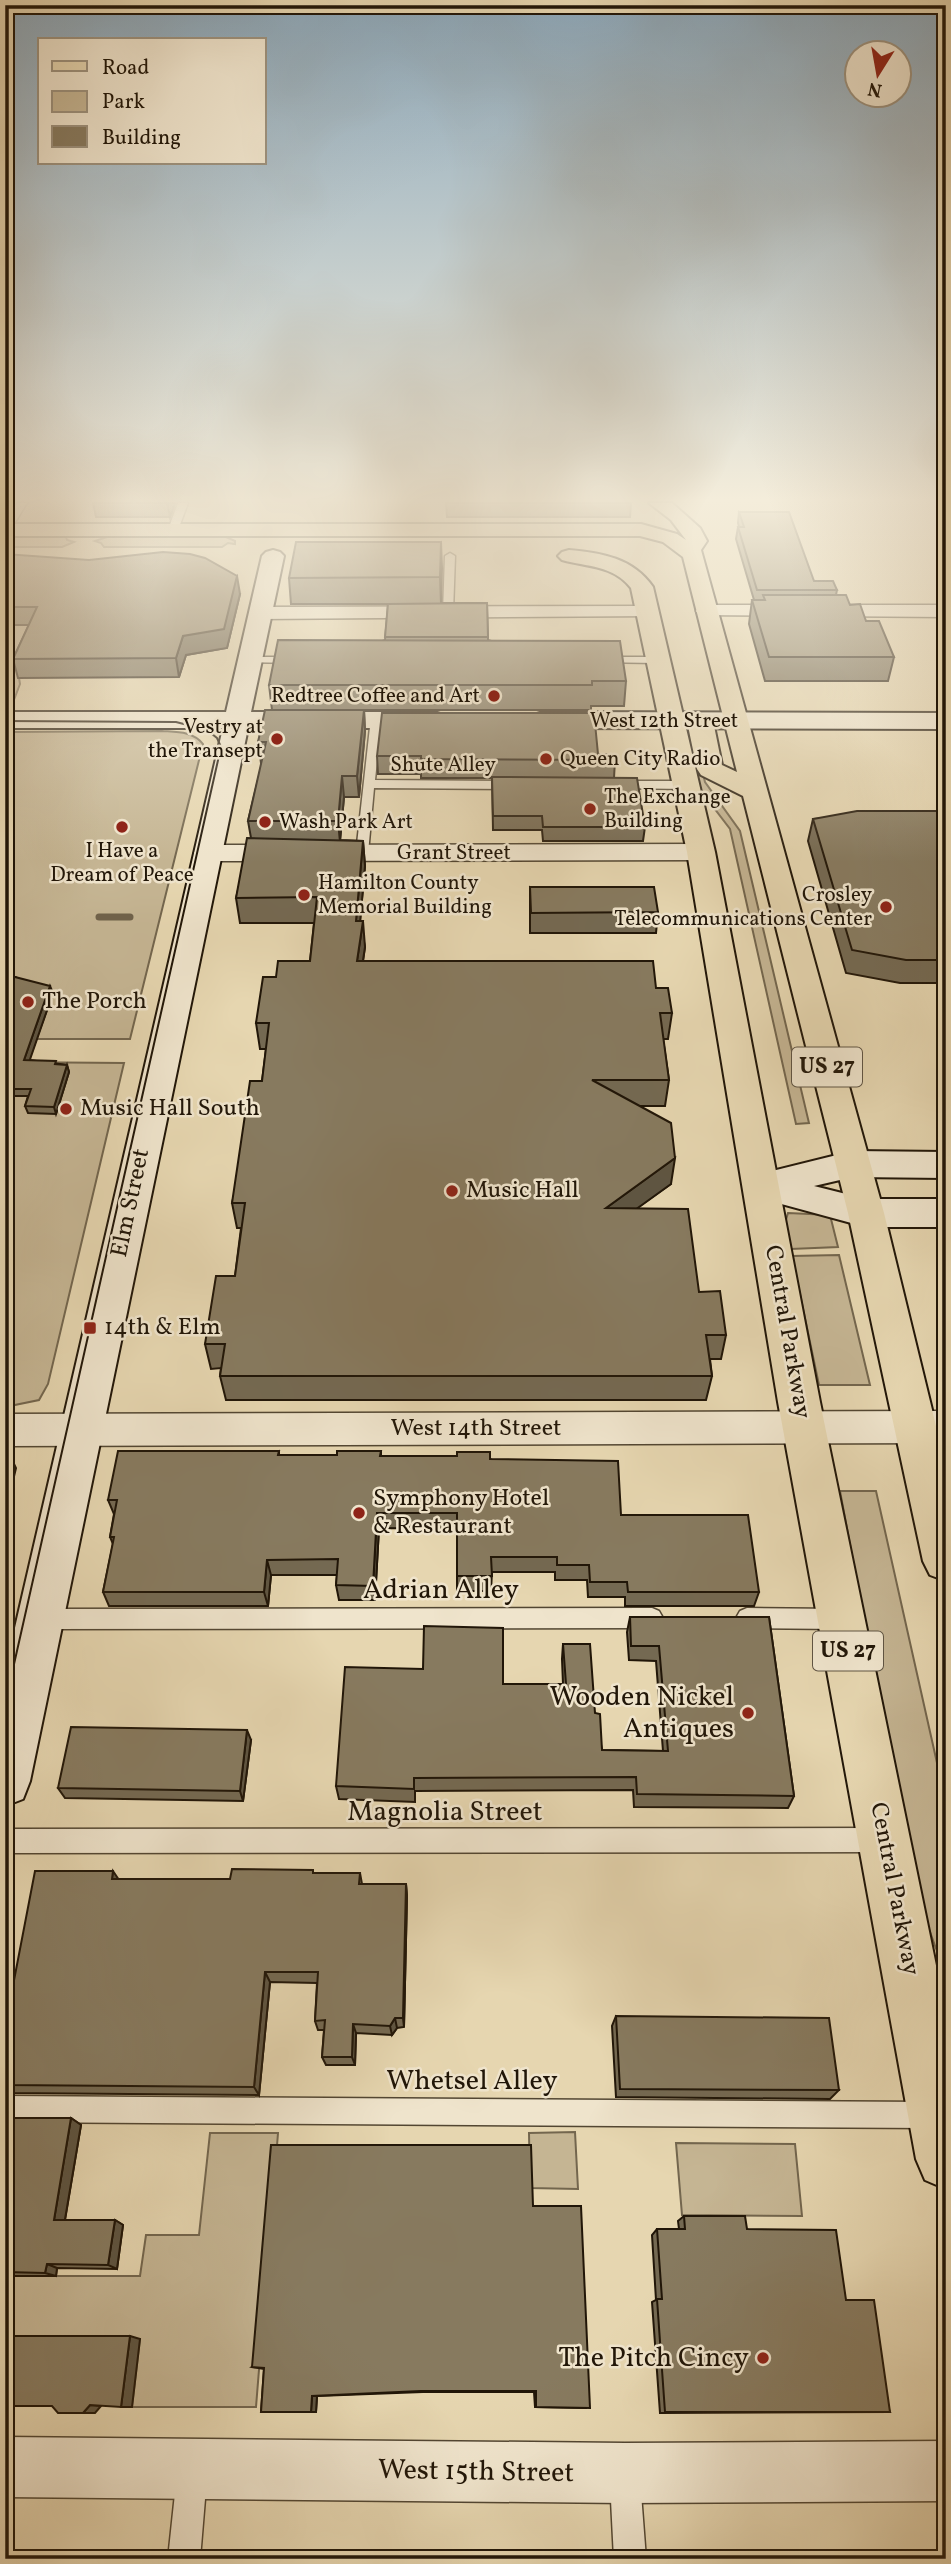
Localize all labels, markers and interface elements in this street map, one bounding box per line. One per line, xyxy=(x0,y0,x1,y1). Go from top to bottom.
legend xyxy=(38,38,266,164)
north arrow xyxy=(842,38,912,108)
text: Road xyxy=(102,54,149,83)
text: N xyxy=(866,75,884,103)
text: Park xyxy=(102,88,145,117)
text: Building xyxy=(102,124,181,153)
place label: Redtree Coffee and Art xyxy=(271,682,480,711)
marker: Redtree Coffee and Art xyxy=(486,688,502,704)
street label: West 12th Street xyxy=(590,707,738,736)
place label: Vestry at the Transept xyxy=(148,713,263,766)
marker: Vestry at the Transept xyxy=(269,731,285,747)
place label: Queen City Radio xyxy=(560,745,720,774)
street label: Shute Alley xyxy=(390,751,496,780)
marker: Queen City Radio xyxy=(538,751,554,767)
place label: The Exchange Building xyxy=(604,783,731,836)
marker: The Exchange Building xyxy=(582,801,598,817)
place label: Wash Park Art xyxy=(279,808,413,837)
marker: Wash Park Art xyxy=(257,814,273,830)
marker: I Have a Dream of Peace xyxy=(114,819,130,835)
place label: I Have a Dream of Peace xyxy=(50,837,194,890)
street label: Grant Street xyxy=(397,839,511,868)
place label: Hamilton County Memorial Building xyxy=(318,869,492,922)
place label: Crosley Telecommunications Center xyxy=(614,881,873,934)
marker: Hamilton County Memorial Building xyxy=(296,887,312,903)
marker: Crosley Telecommunications Center xyxy=(878,899,894,915)
place label: The Porch xyxy=(42,985,147,1019)
marker: The Porch xyxy=(20,994,36,1010)
road number: US 27 xyxy=(792,1048,862,1086)
place label: Music Hall South xyxy=(80,1092,260,1126)
marker: Music Hall South xyxy=(58,1101,74,1117)
street label: Elm Street xyxy=(103,1145,159,1261)
place label: Music Hall xyxy=(466,1174,579,1208)
marker: Music Hall xyxy=(444,1183,460,1199)
street label: Central Parkway xyxy=(755,1243,819,1421)
place label: 14th & Elm xyxy=(104,1311,221,1345)
marker: 14th & Elm xyxy=(82,1320,98,1336)
street label: West 14th Street xyxy=(390,1412,562,1446)
place label: Symphony Hotel & Restaurant xyxy=(373,1482,549,1544)
marker: Symphony Hotel & Restaurant xyxy=(351,1505,367,1521)
street label: Adrian Alley xyxy=(363,1571,519,1610)
road number: US 27 xyxy=(813,1632,883,1670)
place label: Wooden Nickel Antiques xyxy=(549,1678,734,1749)
marker: Wooden Nickel Antiques xyxy=(740,1705,756,1721)
street label: Magnolia Street xyxy=(347,1793,543,1832)
street label: Central Parkway xyxy=(861,1800,927,1978)
street label: Whetsel Alley xyxy=(386,2062,558,2101)
place label: The Pitch Cincy xyxy=(558,2339,749,2378)
marker: The Pitch Cincy xyxy=(755,2350,771,2366)
street label: West 15th Street xyxy=(377,2451,575,2493)

